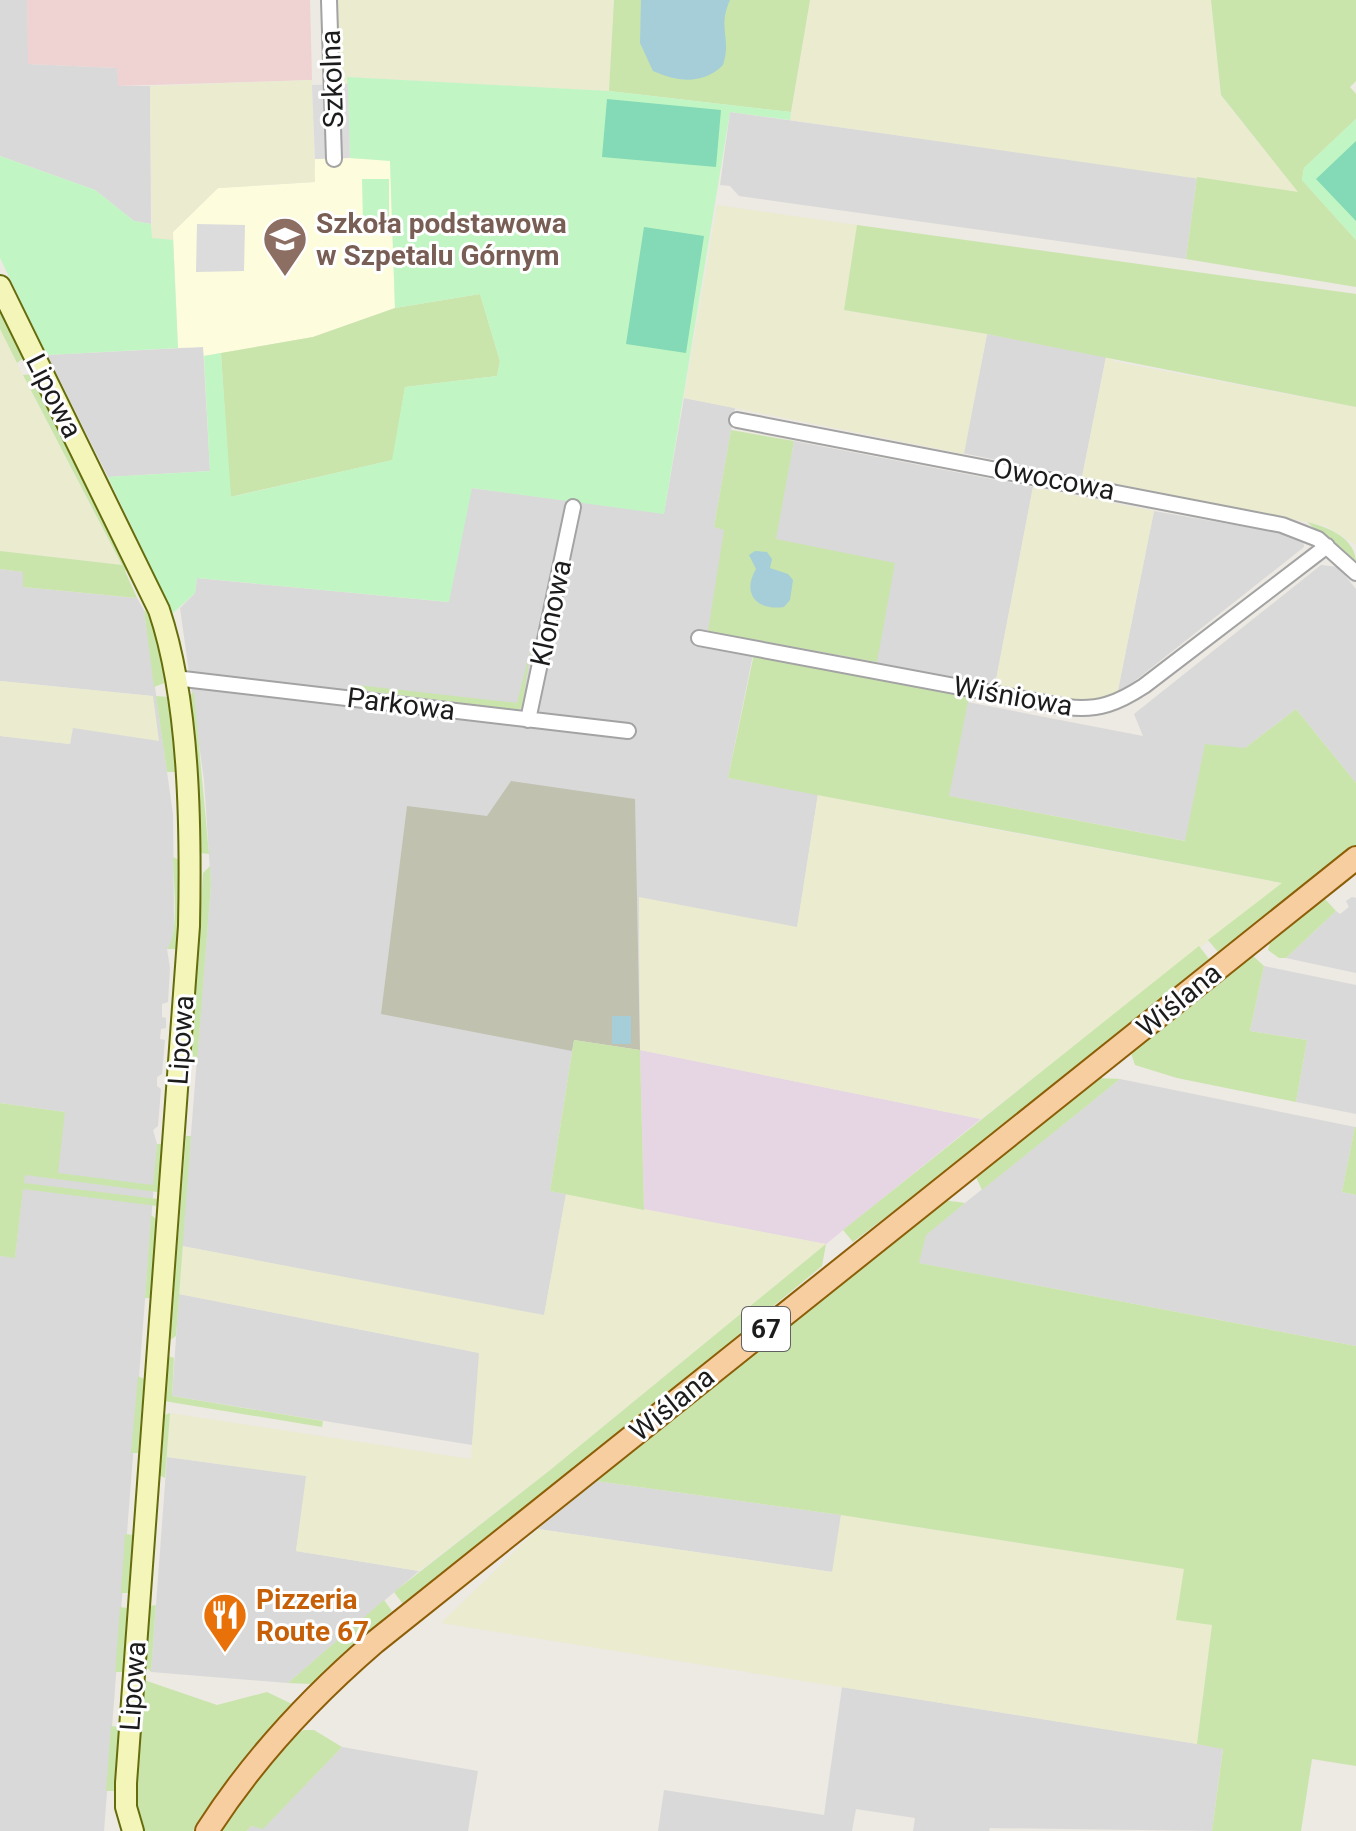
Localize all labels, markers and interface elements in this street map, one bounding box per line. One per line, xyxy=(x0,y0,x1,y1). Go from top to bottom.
street label: Szkolna xyxy=(314,29,350,129)
place label: Szkoła podstawowa w Szpetalu Górnym xyxy=(316,207,567,272)
school or university icon: Szkoła podstawowa w Szpetalu Górnym xyxy=(261,215,309,278)
street label: Lipowa xyxy=(19,348,89,444)
street label: Owocowa xyxy=(990,451,1118,507)
street label: Klonowa xyxy=(524,557,578,669)
street label: Wiśniowa xyxy=(951,669,1075,723)
street label: Parkowa xyxy=(345,681,457,727)
street label: Wiślana xyxy=(1130,956,1228,1044)
street label: Lipowa xyxy=(161,994,201,1086)
road number: 67 xyxy=(742,1307,790,1351)
street label: Wiślana xyxy=(623,1360,721,1448)
place label: Pizzeria Route 67 xyxy=(256,1583,369,1648)
restaurant icon: Pizzeria Route 67 xyxy=(201,1591,249,1654)
street label: Lipowa xyxy=(113,1640,153,1732)

